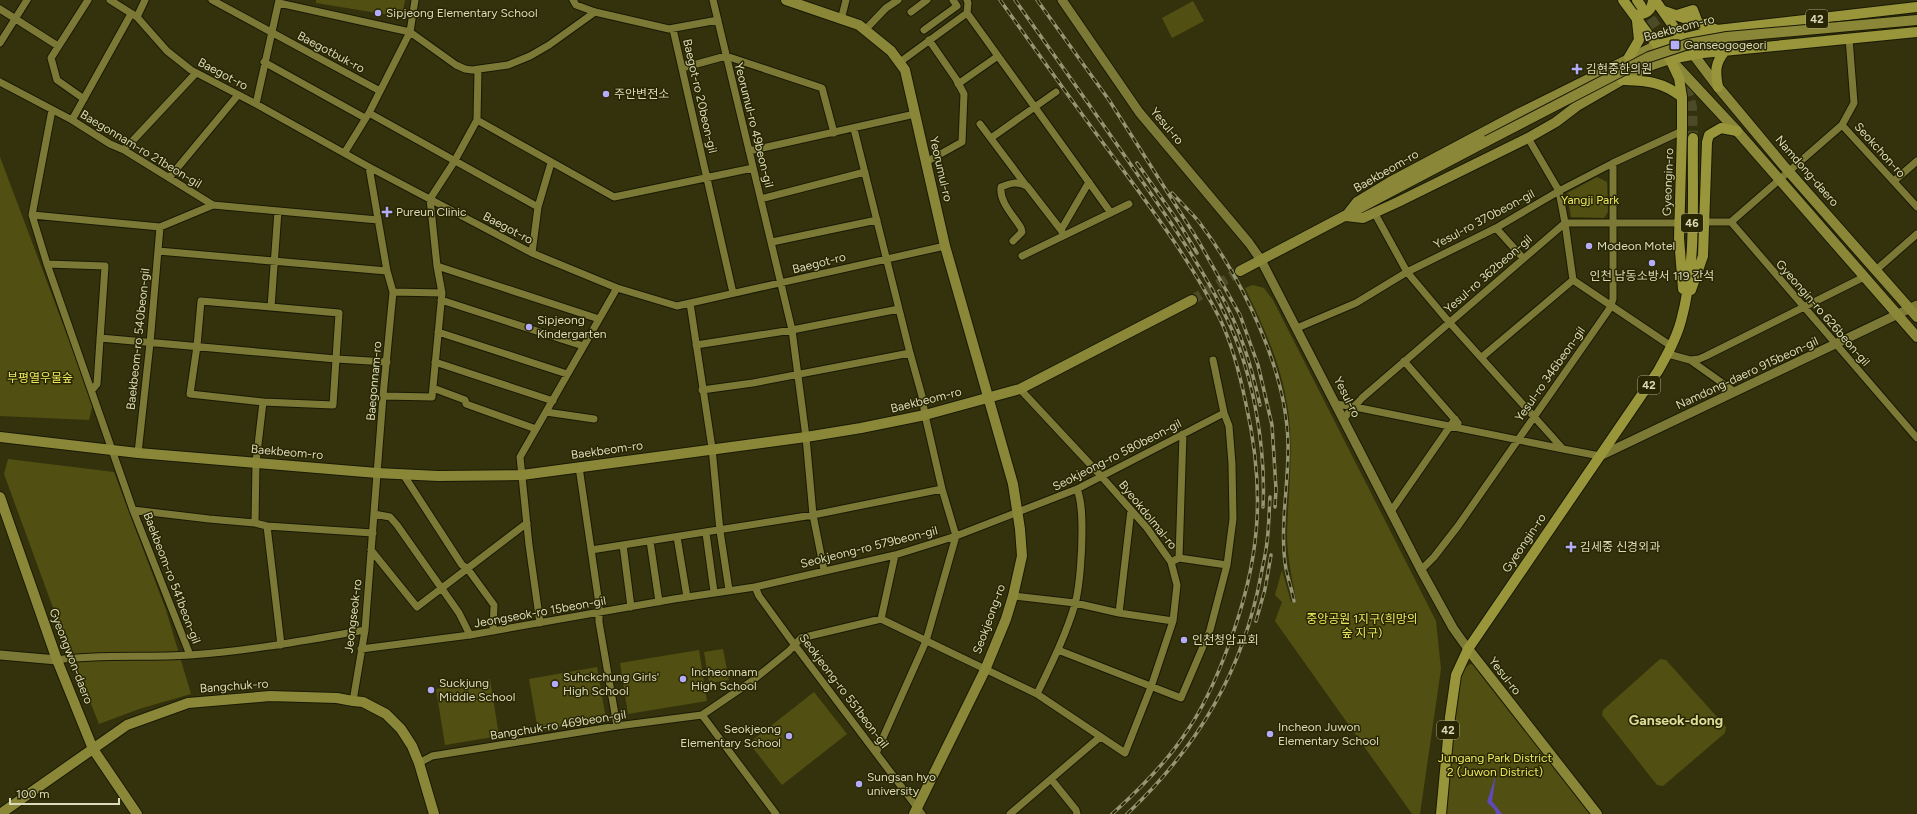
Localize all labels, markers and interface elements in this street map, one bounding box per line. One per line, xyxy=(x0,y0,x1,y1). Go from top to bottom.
place label: Sipjeong Elementary School xyxy=(386,6,538,20)
marker: Sipjeong Elementary School xyxy=(373,8,383,18)
road number: 42 xyxy=(1806,10,1828,28)
street label: Baekbeom-ro xyxy=(1642,12,1716,44)
street label: Baegotbuk-ro xyxy=(295,28,367,76)
street label: Baegot-ro 20beon-gil xyxy=(680,38,720,154)
place label: Ganseogogeori xyxy=(1684,38,1766,52)
marker: Ganseogogeori xyxy=(1669,39,1681,51)
street label: Baegot-ro xyxy=(196,55,250,93)
street label: Yeorumul-ro 49beon-gil xyxy=(732,61,776,189)
place label: 김현중한의원 xyxy=(1586,62,1652,76)
marker: 김현중한의원 xyxy=(1571,63,1583,75)
place label: 주안변전소 xyxy=(614,87,669,101)
marker: 주안변전소 xyxy=(601,89,611,99)
street label: Yesul-ro xyxy=(1147,105,1187,147)
street label: Baegonnam-ro 21beon-gil xyxy=(78,107,204,191)
street label: Seokchon-ro xyxy=(1852,120,1908,181)
street label: Namdong-daero xyxy=(1772,133,1842,209)
street label: Yeorumul-ro xyxy=(927,135,955,203)
street label: Baekbeom-ro xyxy=(1351,147,1421,195)
street label: Gyeongin-ro xyxy=(1660,148,1676,216)
street label: Yesul-ro 370beon-gil xyxy=(1431,186,1537,252)
park label: Yangji Park xyxy=(1561,193,1619,207)
place label: Pureun Clinic xyxy=(396,205,467,219)
marker: Pureun Clinic xyxy=(381,206,393,218)
street label: Baegot-ro xyxy=(481,209,535,247)
road number: 46 xyxy=(1681,214,1703,232)
street label: Yesul-ro 362beon-gil xyxy=(1441,232,1535,316)
place label: Modeon Motel xyxy=(1597,239,1675,253)
marker: Modeon Motel xyxy=(1584,241,1594,251)
street label: Baegot-ro xyxy=(791,250,847,276)
street label: Gyeongin-ro 626beon-gil xyxy=(1773,257,1873,369)
marker: 인천 남동소방서 119 간석 xyxy=(1647,258,1657,268)
street label: Baekbeom-ro 540beon-gil xyxy=(124,267,152,411)
place label: 인천 남동소방서 119 간석 xyxy=(1590,269,1714,283)
place label: Sipjeong Kindergarten xyxy=(537,313,607,341)
marker: Sipjeong Kindergarten xyxy=(524,322,534,332)
street label: Yesul-ro 346beon-gil xyxy=(1512,324,1588,424)
street label: Namdong-daero 915beon-gil xyxy=(1674,334,1820,412)
street label: Baegonnam-ro xyxy=(364,341,384,421)
park label: 부평열우물숲 xyxy=(7,371,73,385)
street label: Yesul-ro xyxy=(1331,374,1363,420)
road number: 42 xyxy=(1638,376,1660,394)
street label: Baekbeom-ro xyxy=(889,384,963,416)
street label: Seokjeong-ro 580beon-gil xyxy=(1050,416,1184,494)
street label: Baekbeom-ro xyxy=(570,438,644,462)
street label: Baekbeom-ro xyxy=(250,442,324,462)
street label: Byeokdolmal-ro xyxy=(1116,478,1180,552)
street label: Baekbeom-ro 541beon-gil xyxy=(140,510,204,646)
street label: Gyeongin-ro xyxy=(1499,511,1549,575)
street label: Seokjeong-ro 579beon-gil xyxy=(799,523,939,571)
place label: 김세중 신경외과 xyxy=(1580,540,1660,554)
marker: 김세중 신경외과 xyxy=(1565,541,1577,553)
street label: Jeongseok-ro xyxy=(342,578,364,654)
street label: Seokjeong-ro xyxy=(970,582,1008,656)
street label: Jeongseok-ro 15beon-gil xyxy=(473,593,607,631)
street label: Gyeongwon-daero xyxy=(46,606,96,706)
park label: 중앙공원 1지구(희망의 숲 지구) xyxy=(1306,612,1418,640)
street label: Seokjeong-ro 551beon-gil xyxy=(796,631,892,751)
place label: 인천청암교회 xyxy=(1192,633,1258,647)
marker: 인천청암교회 xyxy=(1179,635,1189,645)
street label: Yesul-ro xyxy=(1486,654,1524,698)
place label: Incheonnam High School xyxy=(691,665,757,693)
place label: Suhckchung Girls' High School xyxy=(563,670,659,698)
marker: Incheonnam High School xyxy=(678,674,688,684)
place label: Suckjung Middle School xyxy=(439,676,515,704)
street label: Bangchuk-ro xyxy=(199,677,269,695)
marker: Suhckchung Girls' High School xyxy=(550,679,560,689)
marker: Suckjung Middle School xyxy=(426,685,436,695)
street label: Bangchuk-ro 469beon-gil xyxy=(489,707,627,743)
district label: Ganseok-dong xyxy=(1629,712,1723,729)
place label: Incheon Juwon Elementary School xyxy=(1278,720,1379,748)
road number: 42 xyxy=(1437,721,1459,739)
place label: Seokjeong Elementary School xyxy=(680,722,781,750)
marker: Incheon Juwon Elementary School xyxy=(1265,729,1275,739)
marker: Seokjeong Elementary School xyxy=(784,731,794,741)
park label: Jungang Park District 2 (Juwon District) xyxy=(1438,751,1553,779)
place label: Sungsan hyo university xyxy=(867,770,936,798)
marker: Sungsan hyo university xyxy=(854,779,864,789)
scale bar xyxy=(10,780,119,806)
text: 100 m xyxy=(16,787,50,801)

